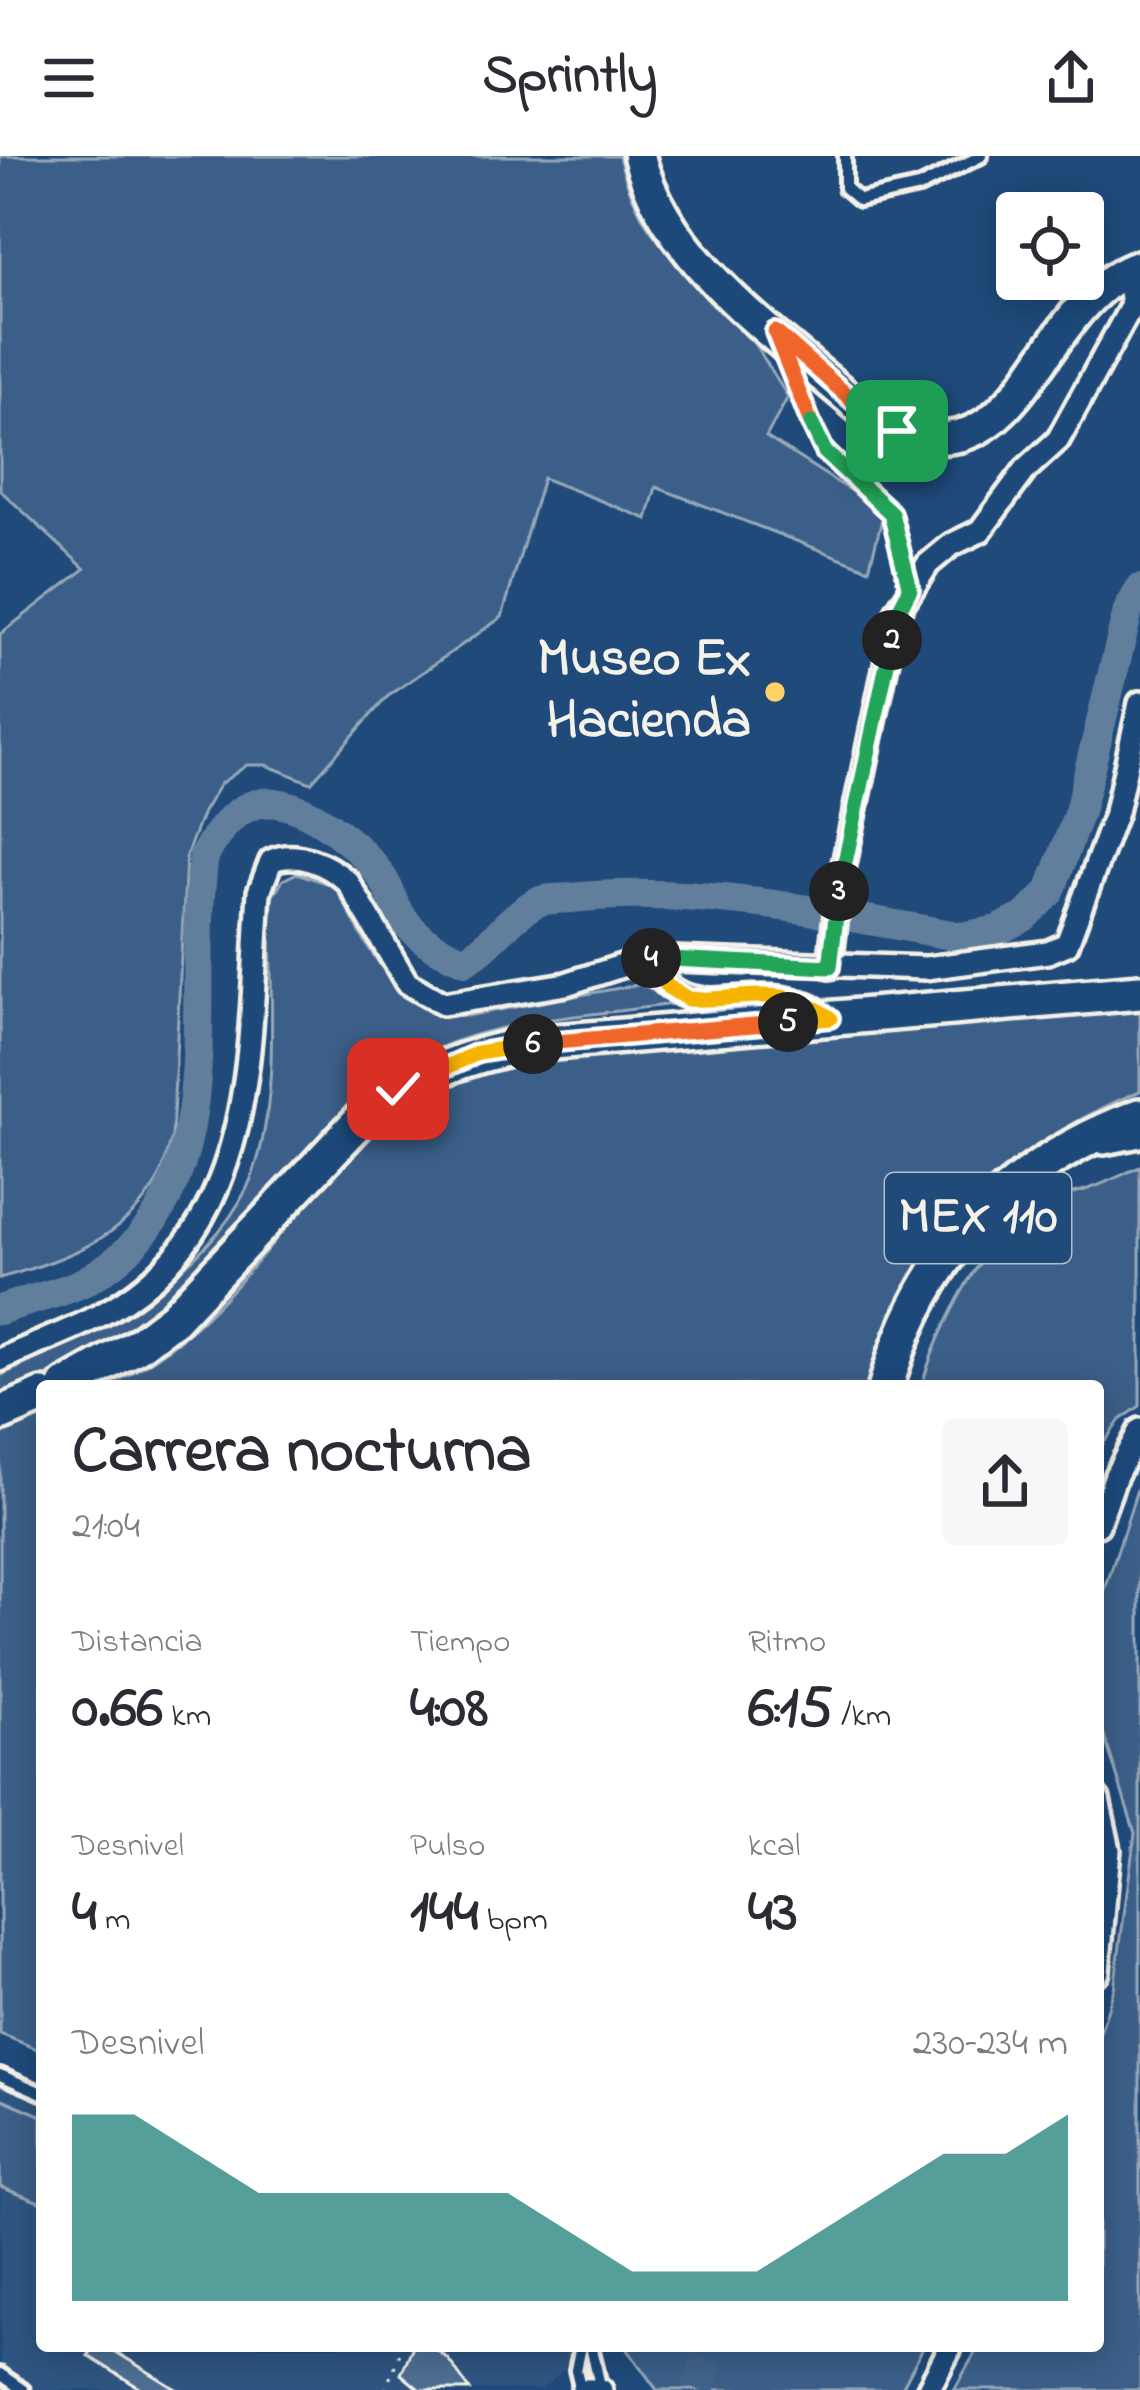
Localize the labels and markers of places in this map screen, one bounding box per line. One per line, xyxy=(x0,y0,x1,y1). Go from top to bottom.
pin xyxy=(846,380,948,482)
pin: 2 xyxy=(862,610,922,670)
place label: Museo Ex Hacienda xyxy=(537,622,751,762)
marker: Museo Ex Hacienda xyxy=(762,679,788,705)
pin: 3 xyxy=(809,861,869,921)
pin: 4 xyxy=(621,928,681,988)
pin: 5 xyxy=(758,992,818,1052)
pin: 6 xyxy=(503,1014,563,1074)
pin xyxy=(347,1038,449,1140)

